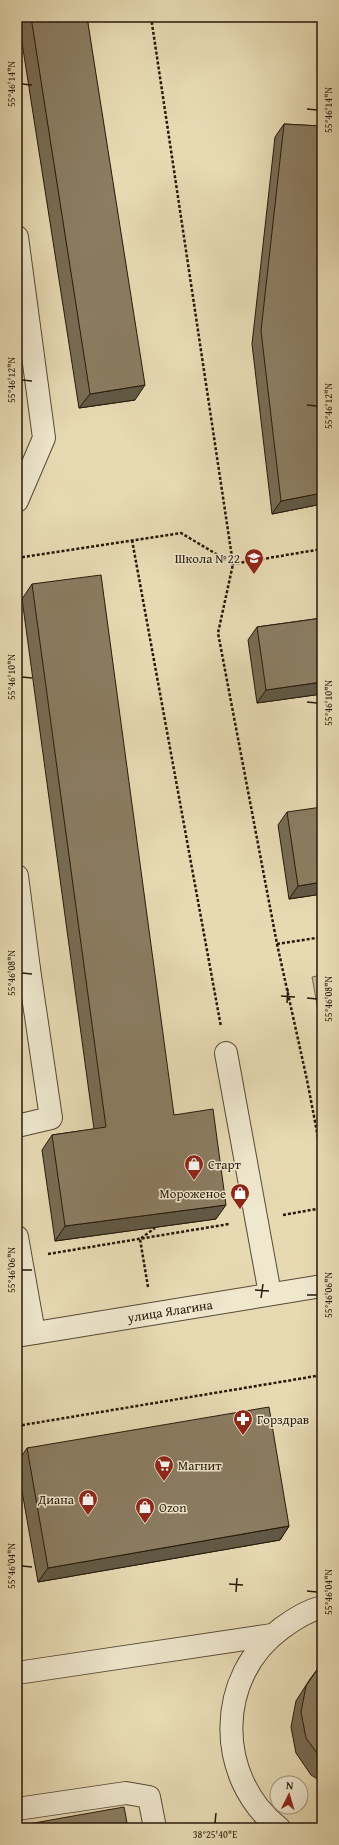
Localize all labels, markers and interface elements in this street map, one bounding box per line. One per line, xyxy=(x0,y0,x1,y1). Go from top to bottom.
text: 55°46'14"N xyxy=(4,61,19,107)
text: 55°46'14"N xyxy=(321,87,336,133)
text: 55°46'12"N xyxy=(4,357,19,403)
text: 55°46'12"N xyxy=(321,383,336,429)
school or university icon: Школа №22 xyxy=(243,547,265,575)
place label: Школа №22 xyxy=(175,549,240,568)
text: 55°46'10"N xyxy=(4,654,19,700)
text: 55°46'10"N xyxy=(321,680,336,726)
text: 55°46'08"N xyxy=(4,950,19,996)
text: 55°46'08"N xyxy=(321,976,336,1022)
shop icon: Старт xyxy=(183,1153,205,1181)
place label: Старт xyxy=(208,1155,242,1174)
shop icon: Мороженое xyxy=(229,1182,251,1210)
place label: Мороженое xyxy=(160,1184,226,1203)
text: 55°46'06"N xyxy=(4,1247,19,1293)
text: 55°46'06"N xyxy=(321,1272,336,1318)
street label: улица Ялагина xyxy=(125,1295,215,1327)
pharmacy icon: Горздрав xyxy=(232,1408,254,1436)
place label: Горздрав xyxy=(257,1410,309,1429)
supermarket icon: Магнит xyxy=(153,1454,175,1482)
place label: Магнит xyxy=(178,1456,222,1475)
shop icon: Диана xyxy=(77,1488,99,1516)
place label: Диана xyxy=(37,1490,75,1509)
shop icon: Ozon xyxy=(134,1496,156,1524)
place label: Ozon xyxy=(159,1498,187,1517)
text: 55°46'04"N xyxy=(4,1543,19,1589)
text: 55°46'04"N xyxy=(321,1569,336,1615)
north arrow xyxy=(269,1775,309,1815)
text: N xyxy=(286,1777,295,1793)
text: 38°25'40"E xyxy=(193,1827,237,1842)

